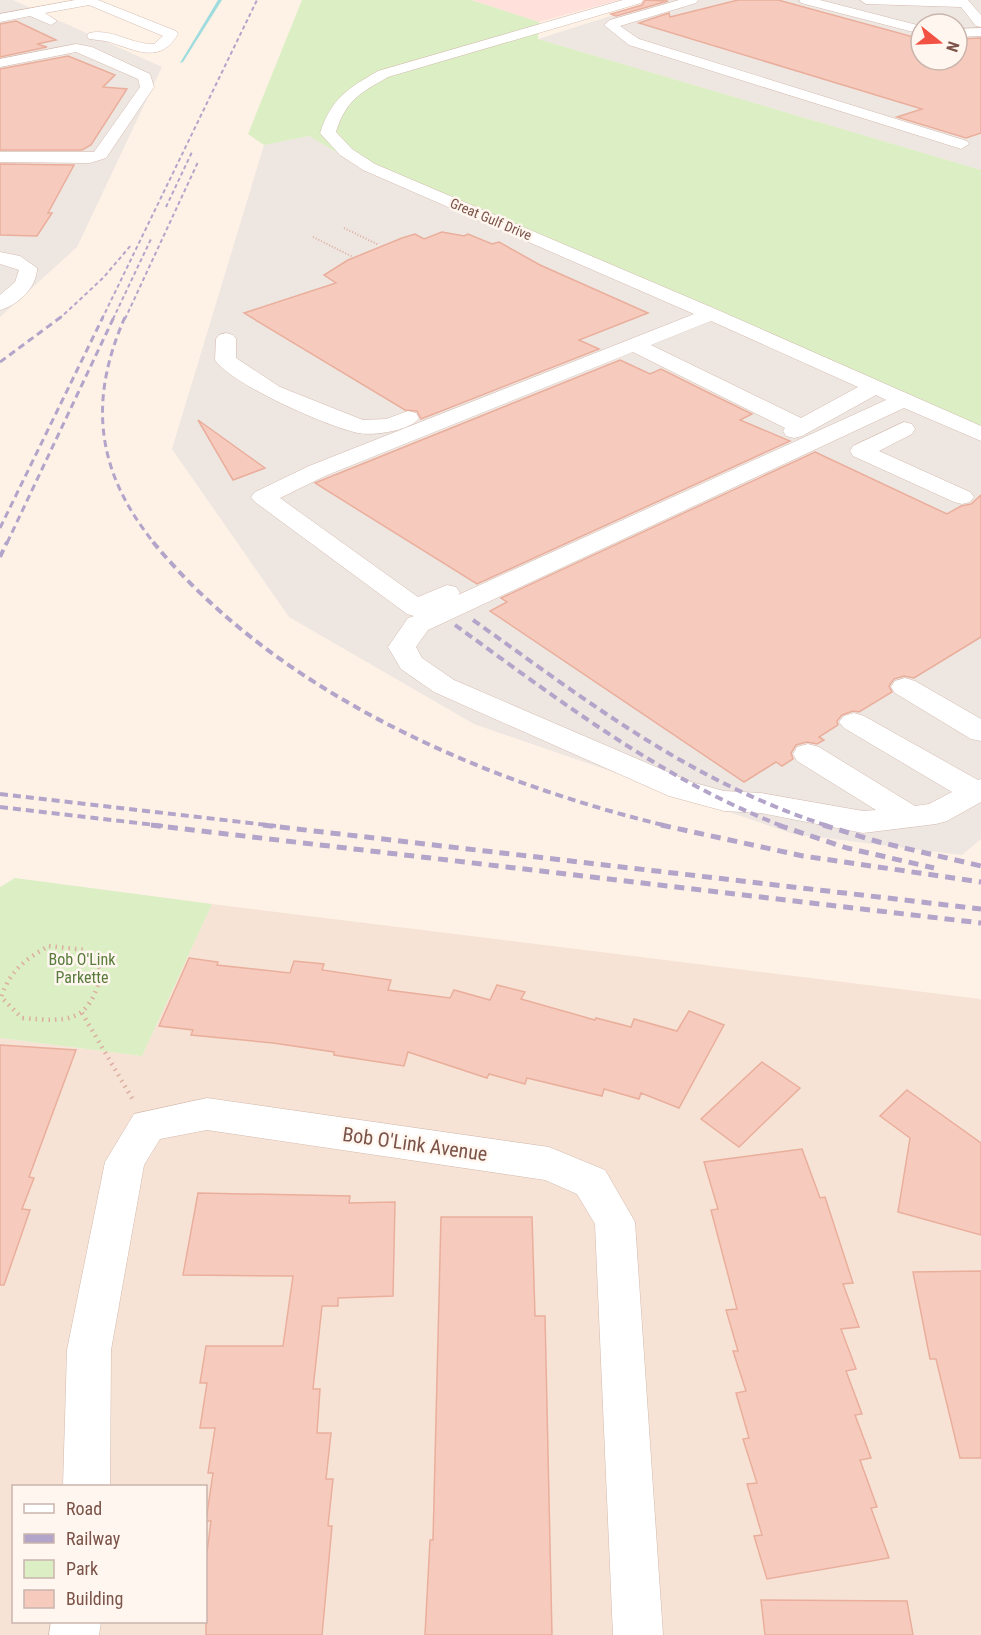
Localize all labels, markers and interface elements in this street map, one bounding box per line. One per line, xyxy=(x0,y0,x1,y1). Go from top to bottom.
north arrow xyxy=(909,12,969,72)
text: N xyxy=(942,39,963,54)
street label: Great Gulf Drive xyxy=(448,195,535,244)
park label: Bob O'Link Parkette xyxy=(49,950,116,987)
street label: Bob O'Link Avenue xyxy=(341,1122,489,1166)
legend xyxy=(12,1485,207,1623)
text: Road xyxy=(66,1498,102,1519)
text: Railway xyxy=(66,1528,121,1549)
text: Park xyxy=(66,1558,98,1579)
text: Building xyxy=(66,1588,123,1609)

